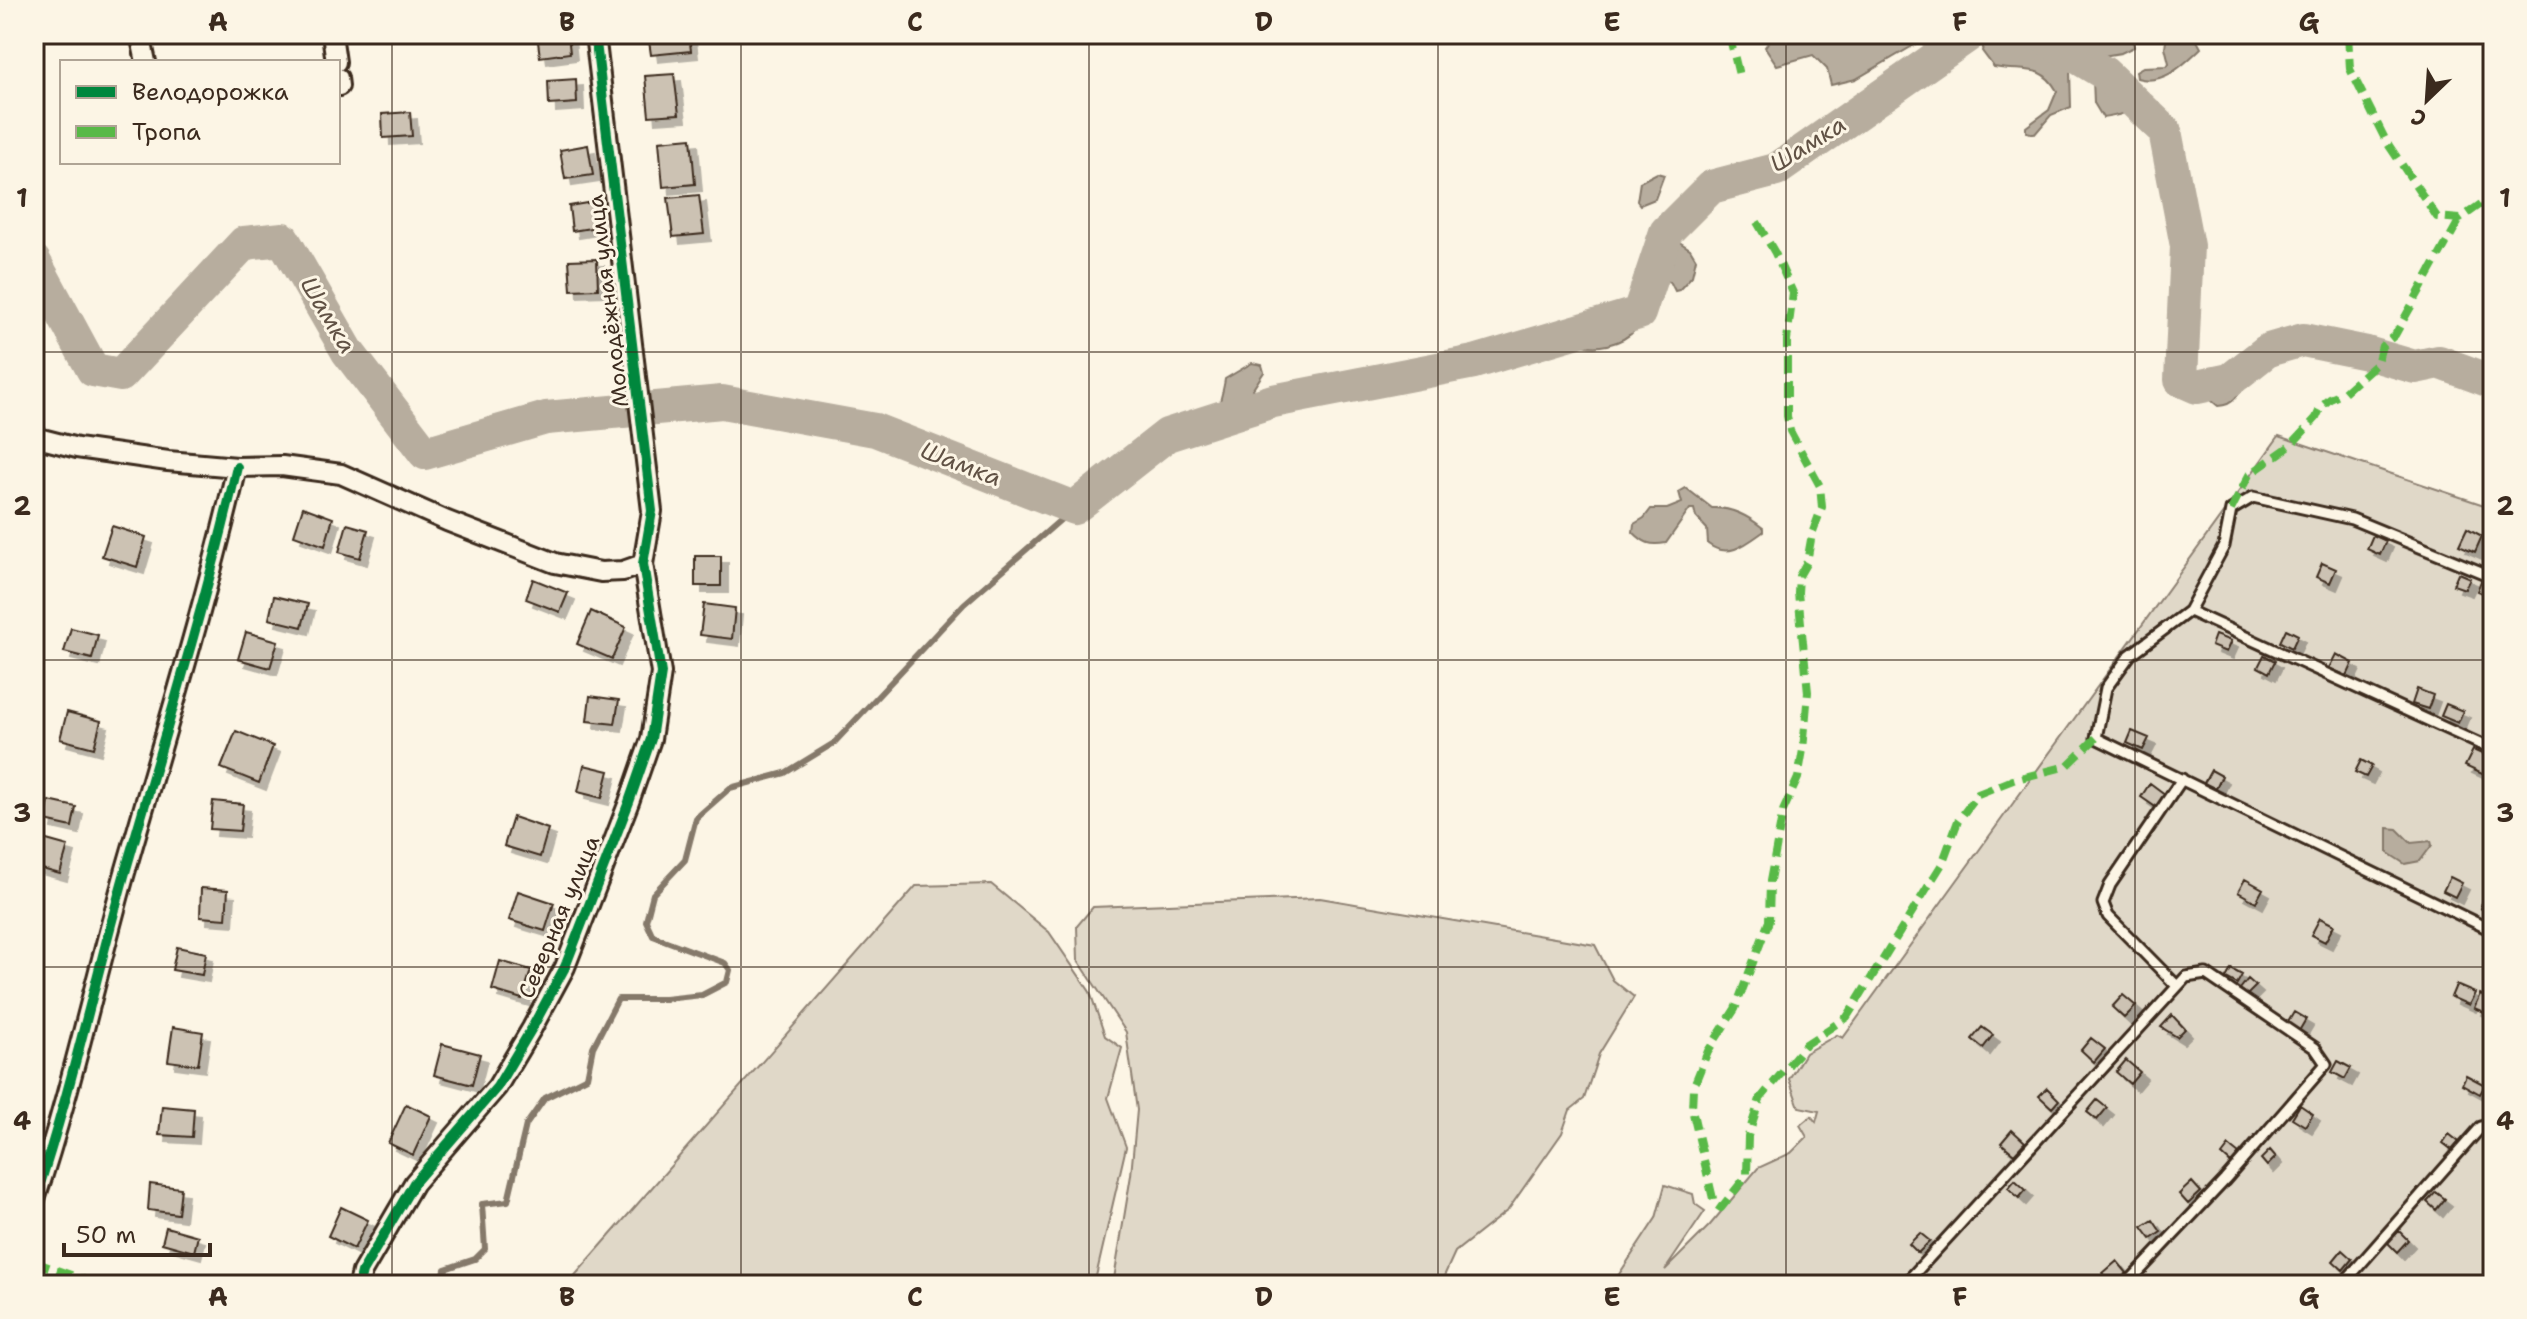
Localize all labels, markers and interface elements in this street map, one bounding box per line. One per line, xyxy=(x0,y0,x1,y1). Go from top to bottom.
text: A xyxy=(208,4,228,39)
text: B xyxy=(559,4,575,39)
text: C xyxy=(907,4,923,39)
text: D xyxy=(1255,4,1273,39)
text: E xyxy=(1603,4,1621,39)
text: F xyxy=(1952,4,1968,39)
text: G xyxy=(2299,4,2320,39)
legend xyxy=(60,60,340,164)
north arrow xyxy=(2387,60,2467,140)
text: Велодорожка xyxy=(132,76,289,108)
text: С xyxy=(2407,102,2431,134)
water label: Шамка xyxy=(1764,108,1852,180)
text: Тропа xyxy=(132,116,201,148)
text: 1 xyxy=(16,180,28,215)
text: 1 xyxy=(2499,180,2511,215)
street label: Молодёжная улица xyxy=(581,193,635,409)
water label: Шамка xyxy=(293,271,363,359)
water label: Шамка xyxy=(916,434,1006,494)
text: 2 xyxy=(13,488,31,523)
text: 2 xyxy=(2496,488,2514,523)
text: 3 xyxy=(13,795,31,830)
text: 3 xyxy=(2496,795,2514,830)
street label: Северная улица xyxy=(512,831,607,1003)
text: 4 xyxy=(13,1103,31,1138)
text: 4 xyxy=(2496,1103,2514,1138)
scale bar xyxy=(64,1207,210,1257)
text: 50 m xyxy=(76,1219,136,1251)
text: A xyxy=(208,1279,228,1314)
text: B xyxy=(559,1279,575,1314)
text: C xyxy=(907,1279,923,1314)
text: D xyxy=(1255,1279,1273,1314)
text: E xyxy=(1603,1279,1621,1314)
text: F xyxy=(1952,1279,1968,1314)
text: G xyxy=(2299,1279,2320,1314)

